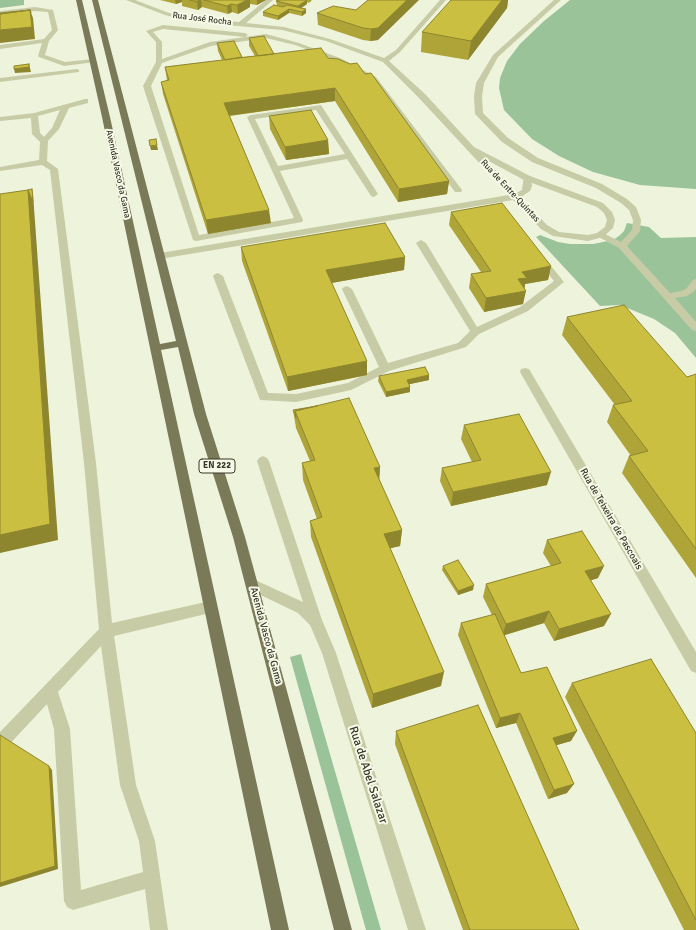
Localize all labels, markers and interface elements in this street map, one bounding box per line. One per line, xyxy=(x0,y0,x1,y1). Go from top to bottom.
street label: Rua José Rocha xyxy=(172,10,232,28)
street label: Avenida Vasco da Gama xyxy=(103,129,133,219)
street label: Rua de Entre-Quintas xyxy=(478,157,542,225)
road number: EN 222 xyxy=(199,459,235,473)
street label: Rua de Teixeira de Pascoais xyxy=(577,466,645,572)
street label: Avenida Vasco da Gama xyxy=(247,586,285,686)
street label: Rua de Abel Salazar xyxy=(345,725,391,825)

